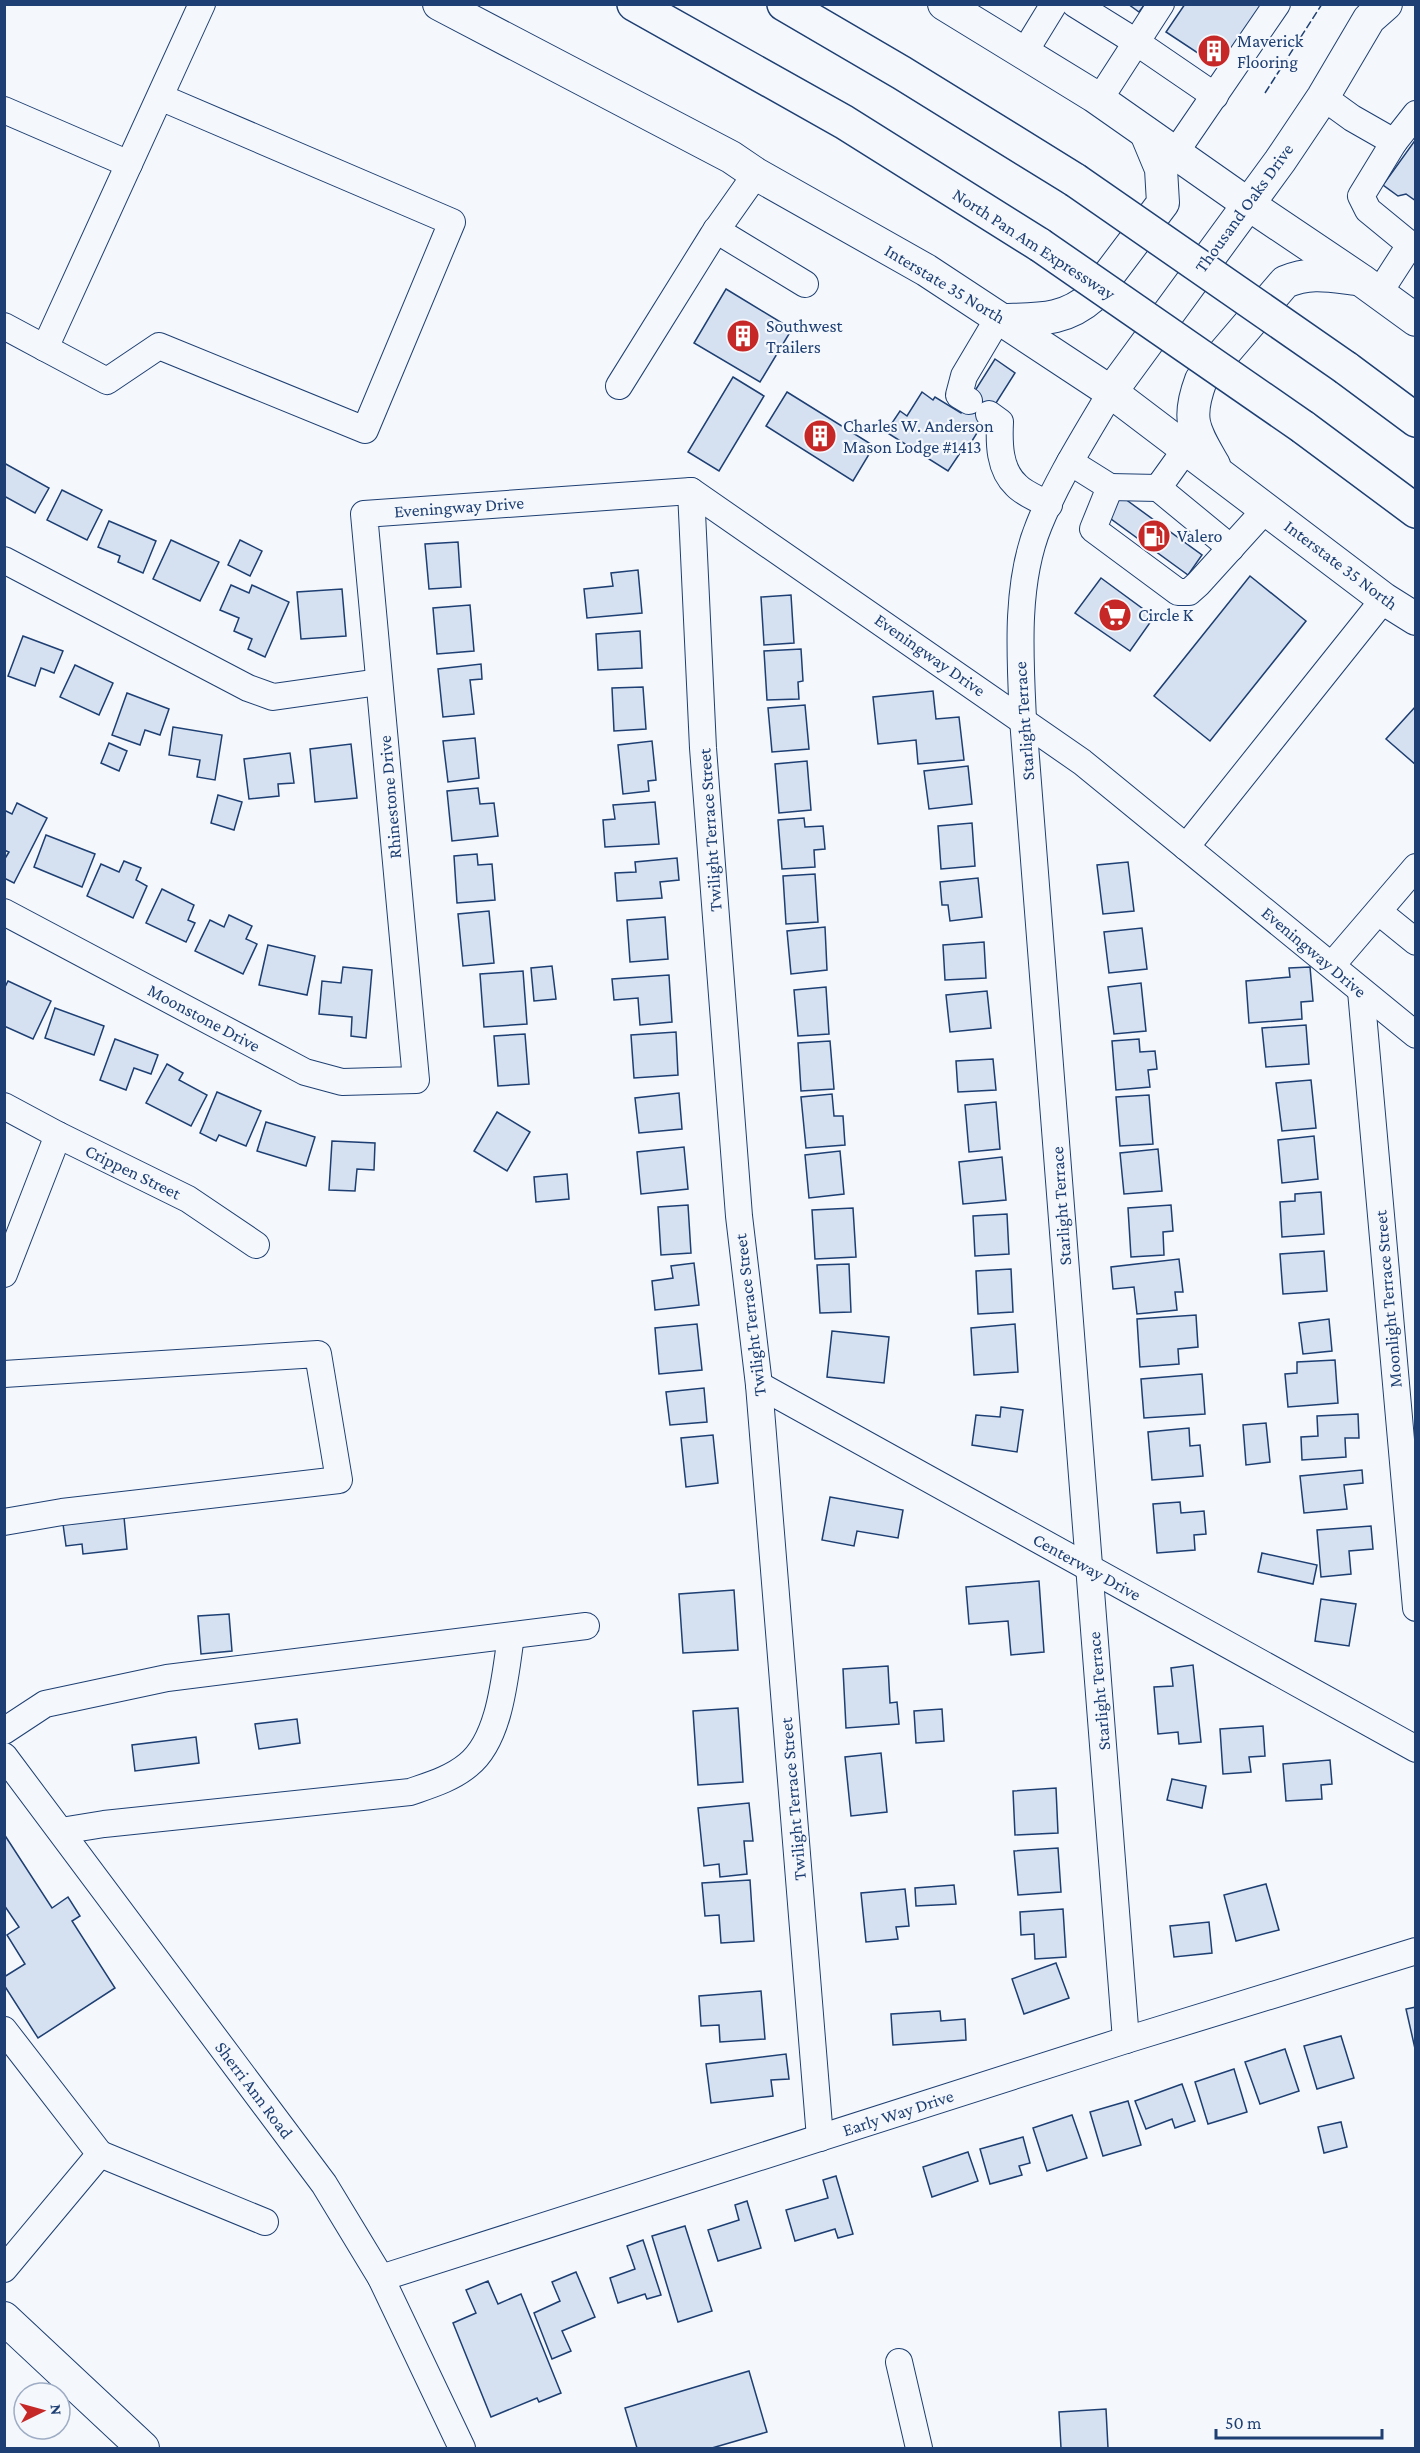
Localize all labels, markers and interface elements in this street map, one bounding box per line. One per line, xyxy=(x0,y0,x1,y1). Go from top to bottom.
place label: Maverick Flooring xyxy=(1237,31,1304,72)
building icon: Maverick Flooring xyxy=(1196,33,1232,69)
street label: Thousand Oaks Drive xyxy=(1191,140,1297,276)
street label: North Pan Am Expressway xyxy=(949,184,1119,304)
street label: Interstate 35 North xyxy=(881,240,1009,328)
place label: Southwest Trailers xyxy=(766,316,844,357)
building icon: Southwest Trailers xyxy=(725,318,761,354)
place label: Charles W. Anderson Mason Lodge #1413 xyxy=(843,416,994,457)
building icon: Charles W. Anderson Mason Lodge #1413 xyxy=(802,418,838,454)
street label: Eveningway Drive xyxy=(393,492,525,522)
street label: Interstate 35 North xyxy=(1280,516,1402,614)
fuel station icon: Valero xyxy=(1136,518,1172,554)
place label: Valero xyxy=(1177,526,1222,546)
supermarket icon: Circle K xyxy=(1097,597,1133,633)
place label: Circle K xyxy=(1138,605,1194,625)
street label: Eveningway Drive xyxy=(871,609,989,701)
street label: Starlight Terrace xyxy=(1010,661,1038,781)
street label: Rhinestone Drive xyxy=(375,734,405,860)
street label: Twilight Terrace Street xyxy=(694,747,726,912)
street label: Eveningway Drive xyxy=(1258,902,1370,1002)
street label: Moonstone Drive xyxy=(144,980,264,1056)
street label: Crippen Street xyxy=(82,1140,185,1204)
street label: Starlight Terrace xyxy=(1047,1146,1075,1266)
street label: Moonlight Terrace Street xyxy=(1370,1208,1406,1389)
street label: Twilight Terrace Street xyxy=(730,1232,770,1397)
street label: Centerway Drive xyxy=(1029,1529,1145,1605)
street label: Starlight Terrace xyxy=(1084,1631,1114,1751)
street label: Twilight Terrace Street xyxy=(776,1716,810,1881)
street label: Sherri Ann Road xyxy=(211,2038,297,2143)
street label: Early Way Drive xyxy=(840,2086,956,2140)
north arrow xyxy=(12,2381,72,2441)
scale bar xyxy=(1216,2402,1382,2440)
text: N xyxy=(48,2404,65,2416)
text: 50 m xyxy=(1225,2413,1262,2433)

